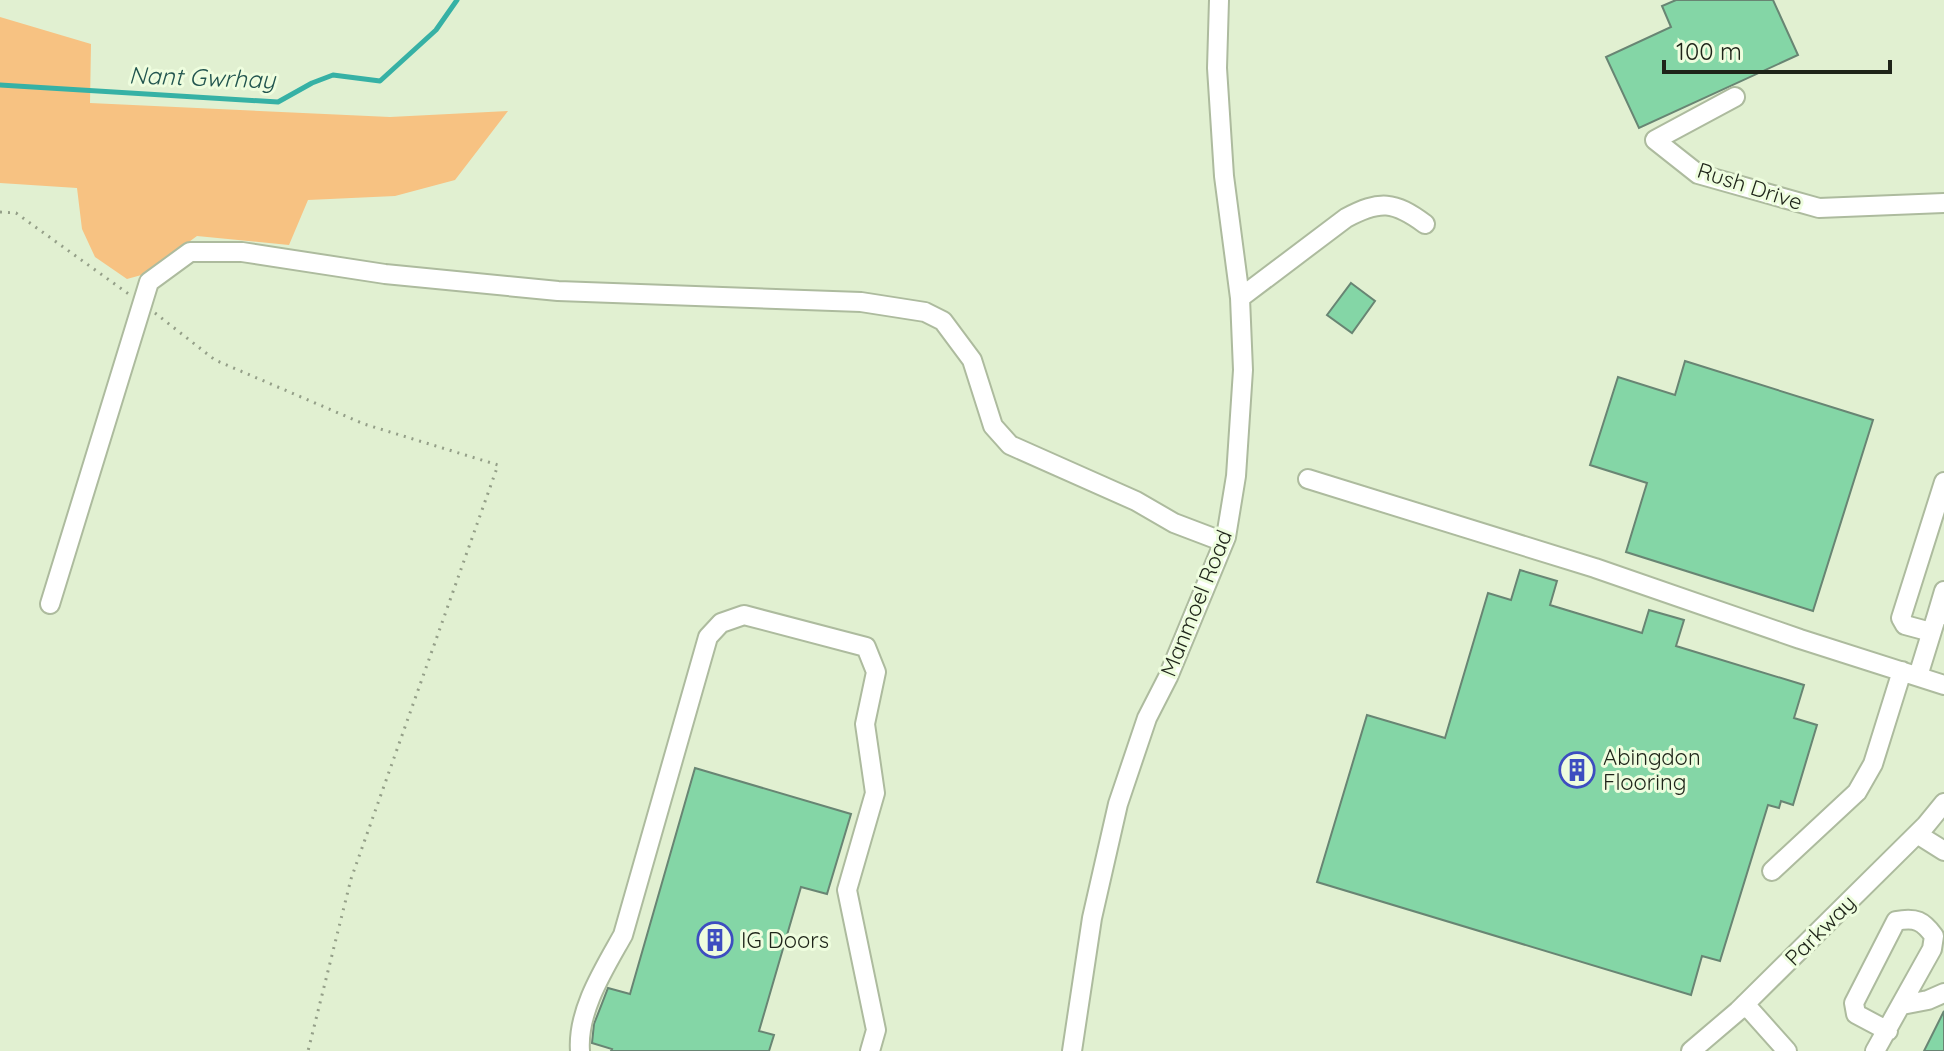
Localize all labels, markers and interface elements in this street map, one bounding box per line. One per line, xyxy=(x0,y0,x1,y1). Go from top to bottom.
scale bar xyxy=(1664,24,1890,74)
text: 100 m xyxy=(1676,36,1742,66)
water label: Nant Gwrhay xyxy=(128,59,277,95)
street label: Rush Drive xyxy=(1694,156,1806,216)
street label: Manmoel Road xyxy=(1154,526,1238,680)
place label: Abingdon Flooring xyxy=(1603,743,1701,796)
building icon: Abingdon Flooring xyxy=(1558,751,1596,789)
street label: Parkway xyxy=(1779,889,1861,971)
building icon: IG Doors xyxy=(696,921,734,959)
place label: IG Doors xyxy=(741,926,829,954)

